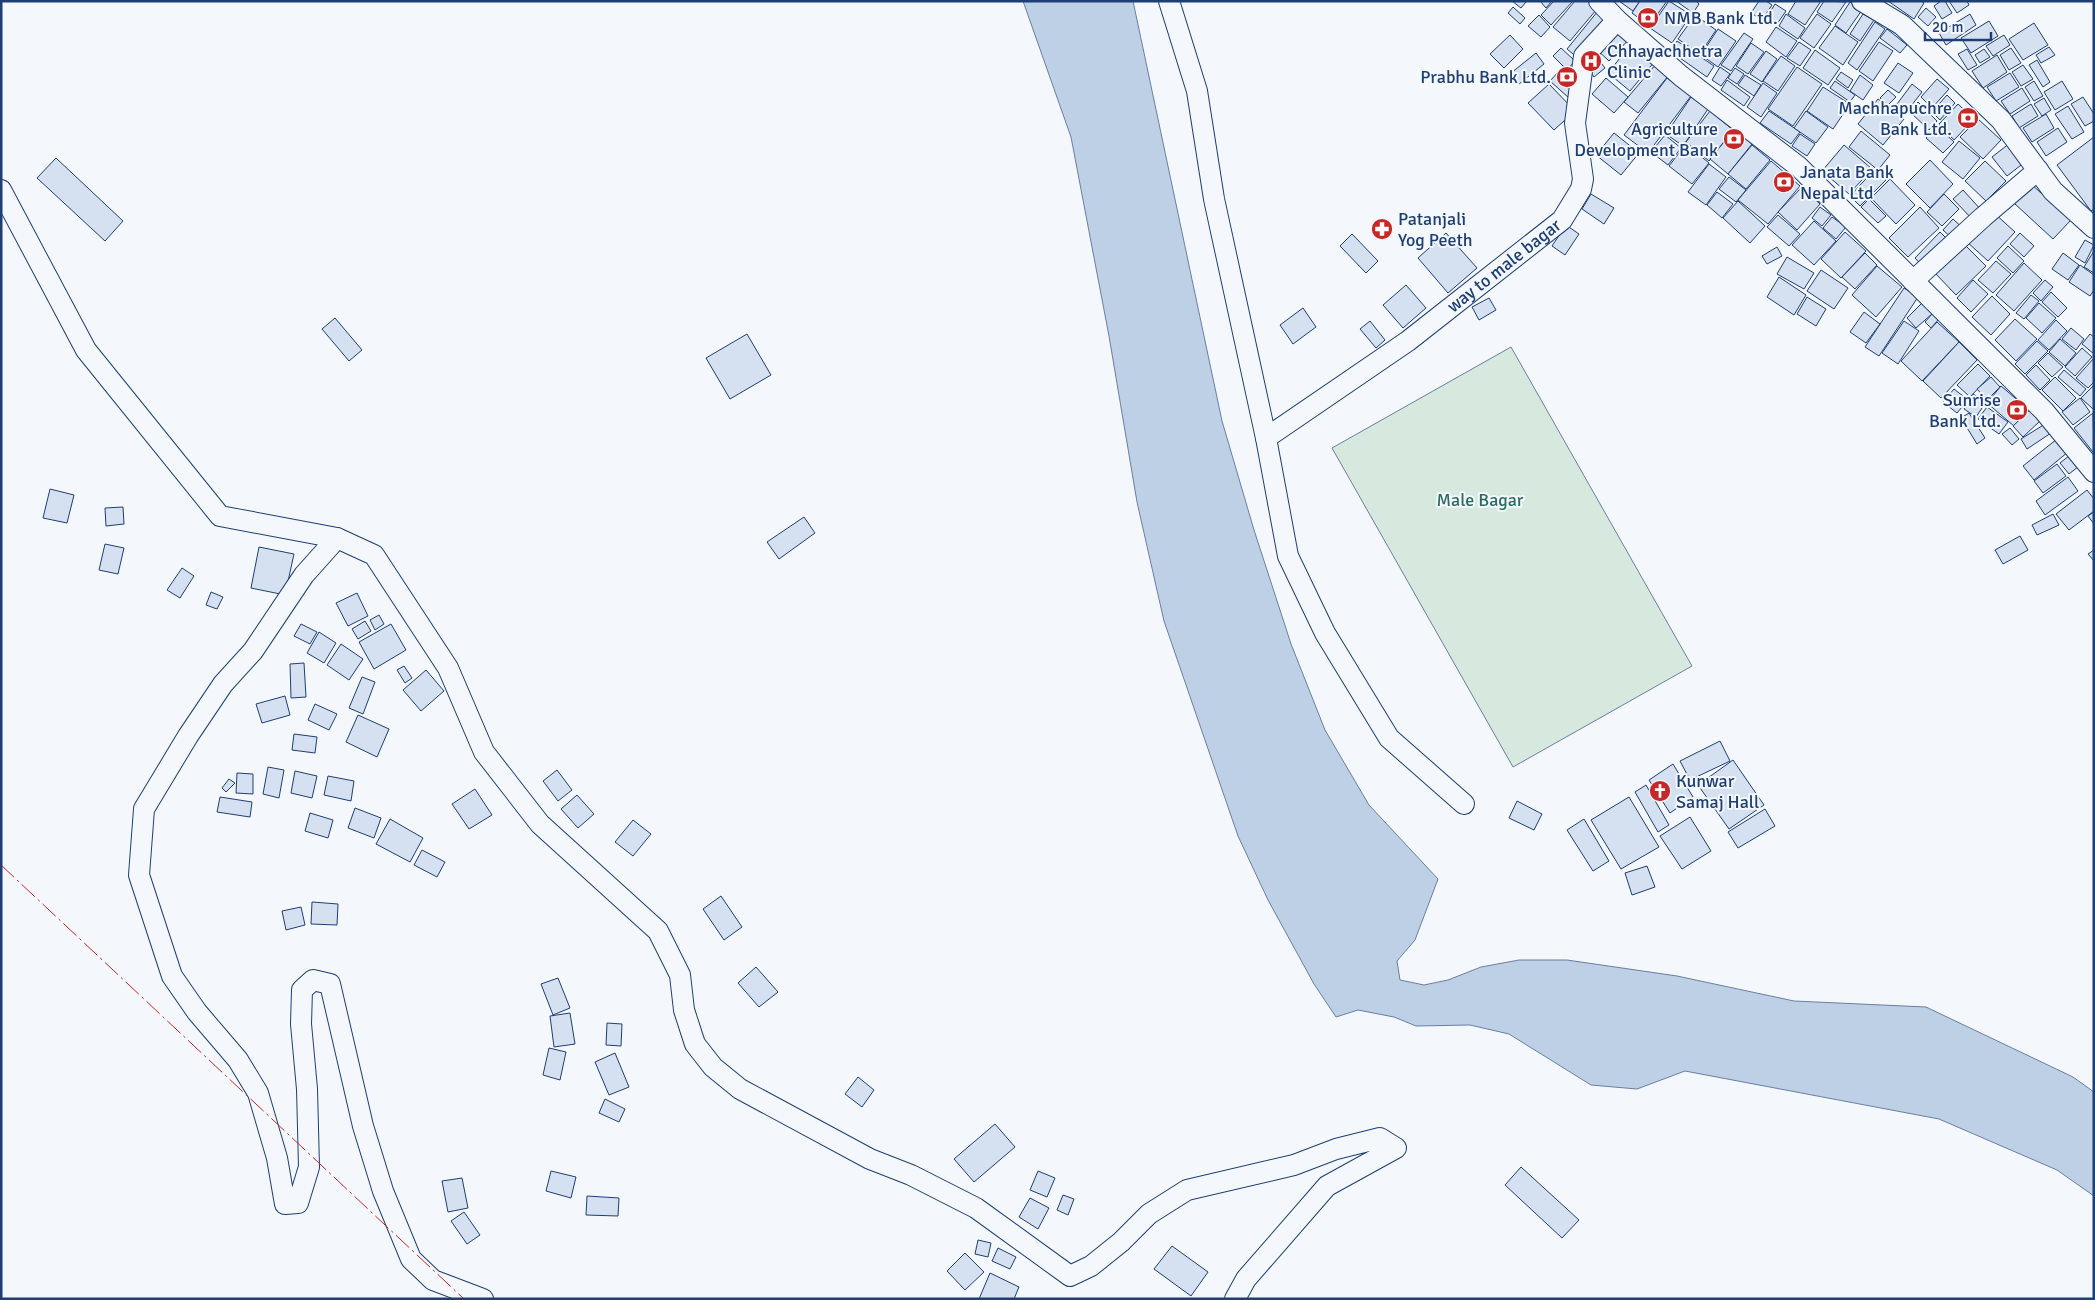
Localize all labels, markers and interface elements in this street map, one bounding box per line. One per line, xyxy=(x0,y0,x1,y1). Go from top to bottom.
bank icon: NMB Bank Ltd. xyxy=(1636,6,1660,30)
place label: NMB Bank Ltd. xyxy=(1664,7,1778,29)
scale bar xyxy=(1925,10,1991,42)
text: 20 m xyxy=(1932,18,1963,36)
place label: Chhayachhetra Clinic xyxy=(1607,40,1723,83)
hospital icon: Chhayachhetra Clinic xyxy=(1579,49,1603,73)
bank icon: Prabhu Bank Ltd. xyxy=(1555,65,1579,89)
place label: Prabhu Bank Ltd. xyxy=(1420,66,1551,88)
place label: Machhapuchre Bank Ltd. xyxy=(1838,97,1952,140)
bank icon: Machhapuchre Bank Ltd. xyxy=(1956,106,1980,130)
place label: Agriculture Development Bank xyxy=(1574,118,1718,161)
bank icon: Agriculture Development Bank xyxy=(1722,127,1746,151)
place label: Janata Bank Nepal Ltd xyxy=(1800,161,1894,204)
bank icon: Janata Bank Nepal Ltd xyxy=(1772,170,1796,194)
place label: Patanjali Yog Peeth xyxy=(1398,208,1473,251)
street label: way to male bagar xyxy=(1442,214,1566,317)
pharmacy icon: Patanjali Yog Peeth xyxy=(1370,217,1394,241)
place label: Sunrise Bank Ltd. xyxy=(1929,389,2001,432)
bank icon: Sunrise Bank Ltd. xyxy=(2005,398,2029,422)
park label: Male Bagar xyxy=(1437,489,1524,511)
place label: Kunwar Samaj Hall xyxy=(1676,770,1759,813)
church icon: Kunwar Samaj Hall xyxy=(1648,779,1672,803)

